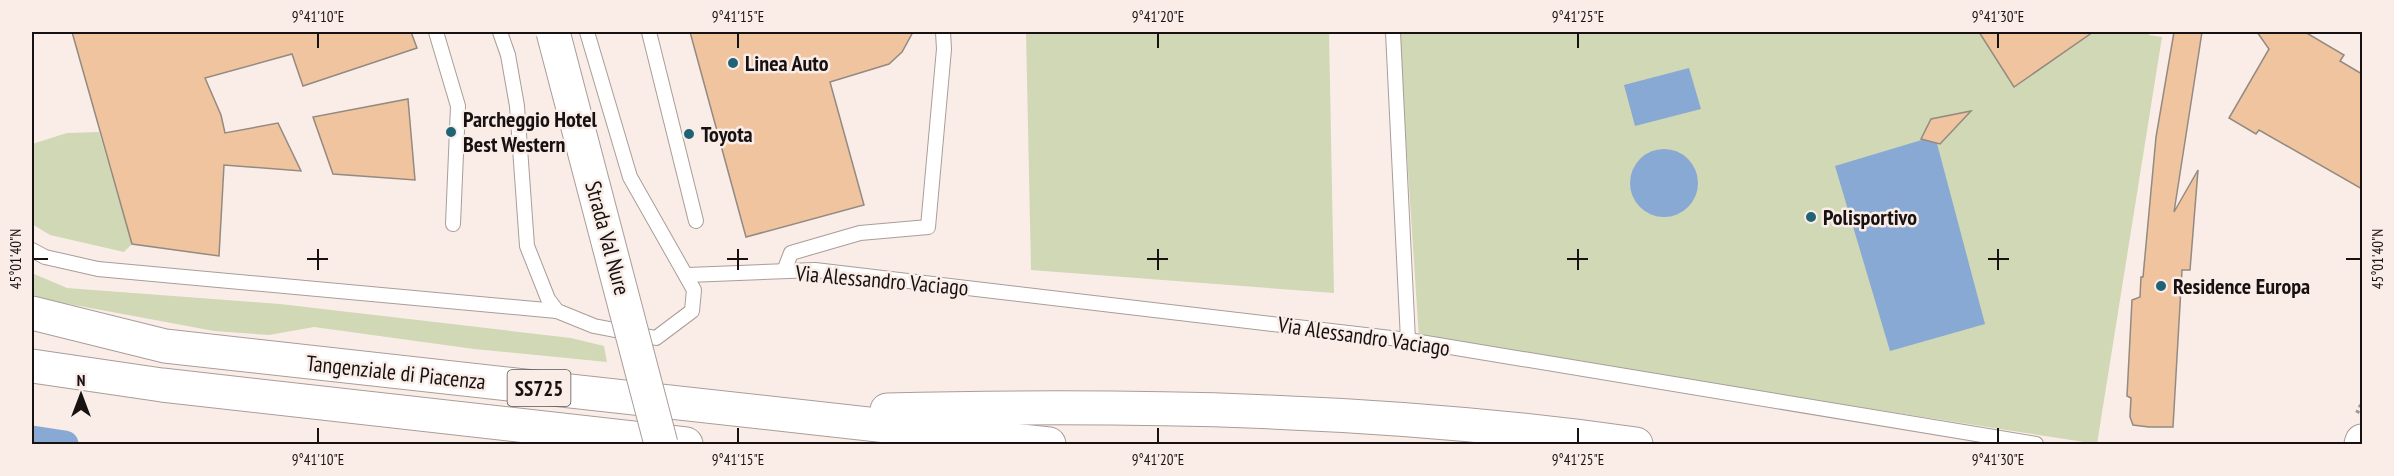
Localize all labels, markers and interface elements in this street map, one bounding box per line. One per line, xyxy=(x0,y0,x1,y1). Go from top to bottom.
text: 9°41'10"E xyxy=(292,7,344,26)
text: 9°41'15"E xyxy=(712,7,764,26)
text: 9°41'20"E xyxy=(1132,7,1184,26)
text: 9°41'25"E xyxy=(1552,7,1604,26)
text: 9°41'30"E xyxy=(1972,7,2024,26)
place label: Linea Auto xyxy=(745,49,829,77)
marker: Linea Auto xyxy=(726,56,740,70)
place label: Parcheggio Hotel Best Western xyxy=(463,105,598,158)
place label: Toyota xyxy=(701,120,753,148)
marker: Parcheggio Hotel Best Western xyxy=(444,125,458,139)
marker: Toyota xyxy=(682,127,696,141)
street label: Strada Val Nure xyxy=(579,178,637,298)
place label: Polisportivo xyxy=(1823,203,1917,231)
marker: Polisportivo xyxy=(1804,210,1818,224)
text: 45°01'40"N xyxy=(6,229,25,289)
text: 45°01'40"N xyxy=(2368,229,2387,289)
street label: Via Alessandro Vaciago xyxy=(793,258,970,302)
place label: Residence Europa xyxy=(2173,272,2310,300)
marker: Residence Europa xyxy=(2154,279,2168,293)
street label: Via Alessandro Vaciago xyxy=(1275,310,1452,362)
street label: Tangenziale di Piacenza xyxy=(305,349,487,395)
north arrow xyxy=(51,365,111,425)
text: N xyxy=(77,370,85,390)
road number: SS725 xyxy=(508,370,570,406)
text: 9°41'10"E xyxy=(292,450,344,469)
text: 9°41'15"E xyxy=(712,450,764,469)
text: 9°41'20"E xyxy=(1132,450,1184,469)
text: 9°41'25"E xyxy=(1552,450,1604,469)
text: 9°41'30"E xyxy=(1972,450,2024,469)

